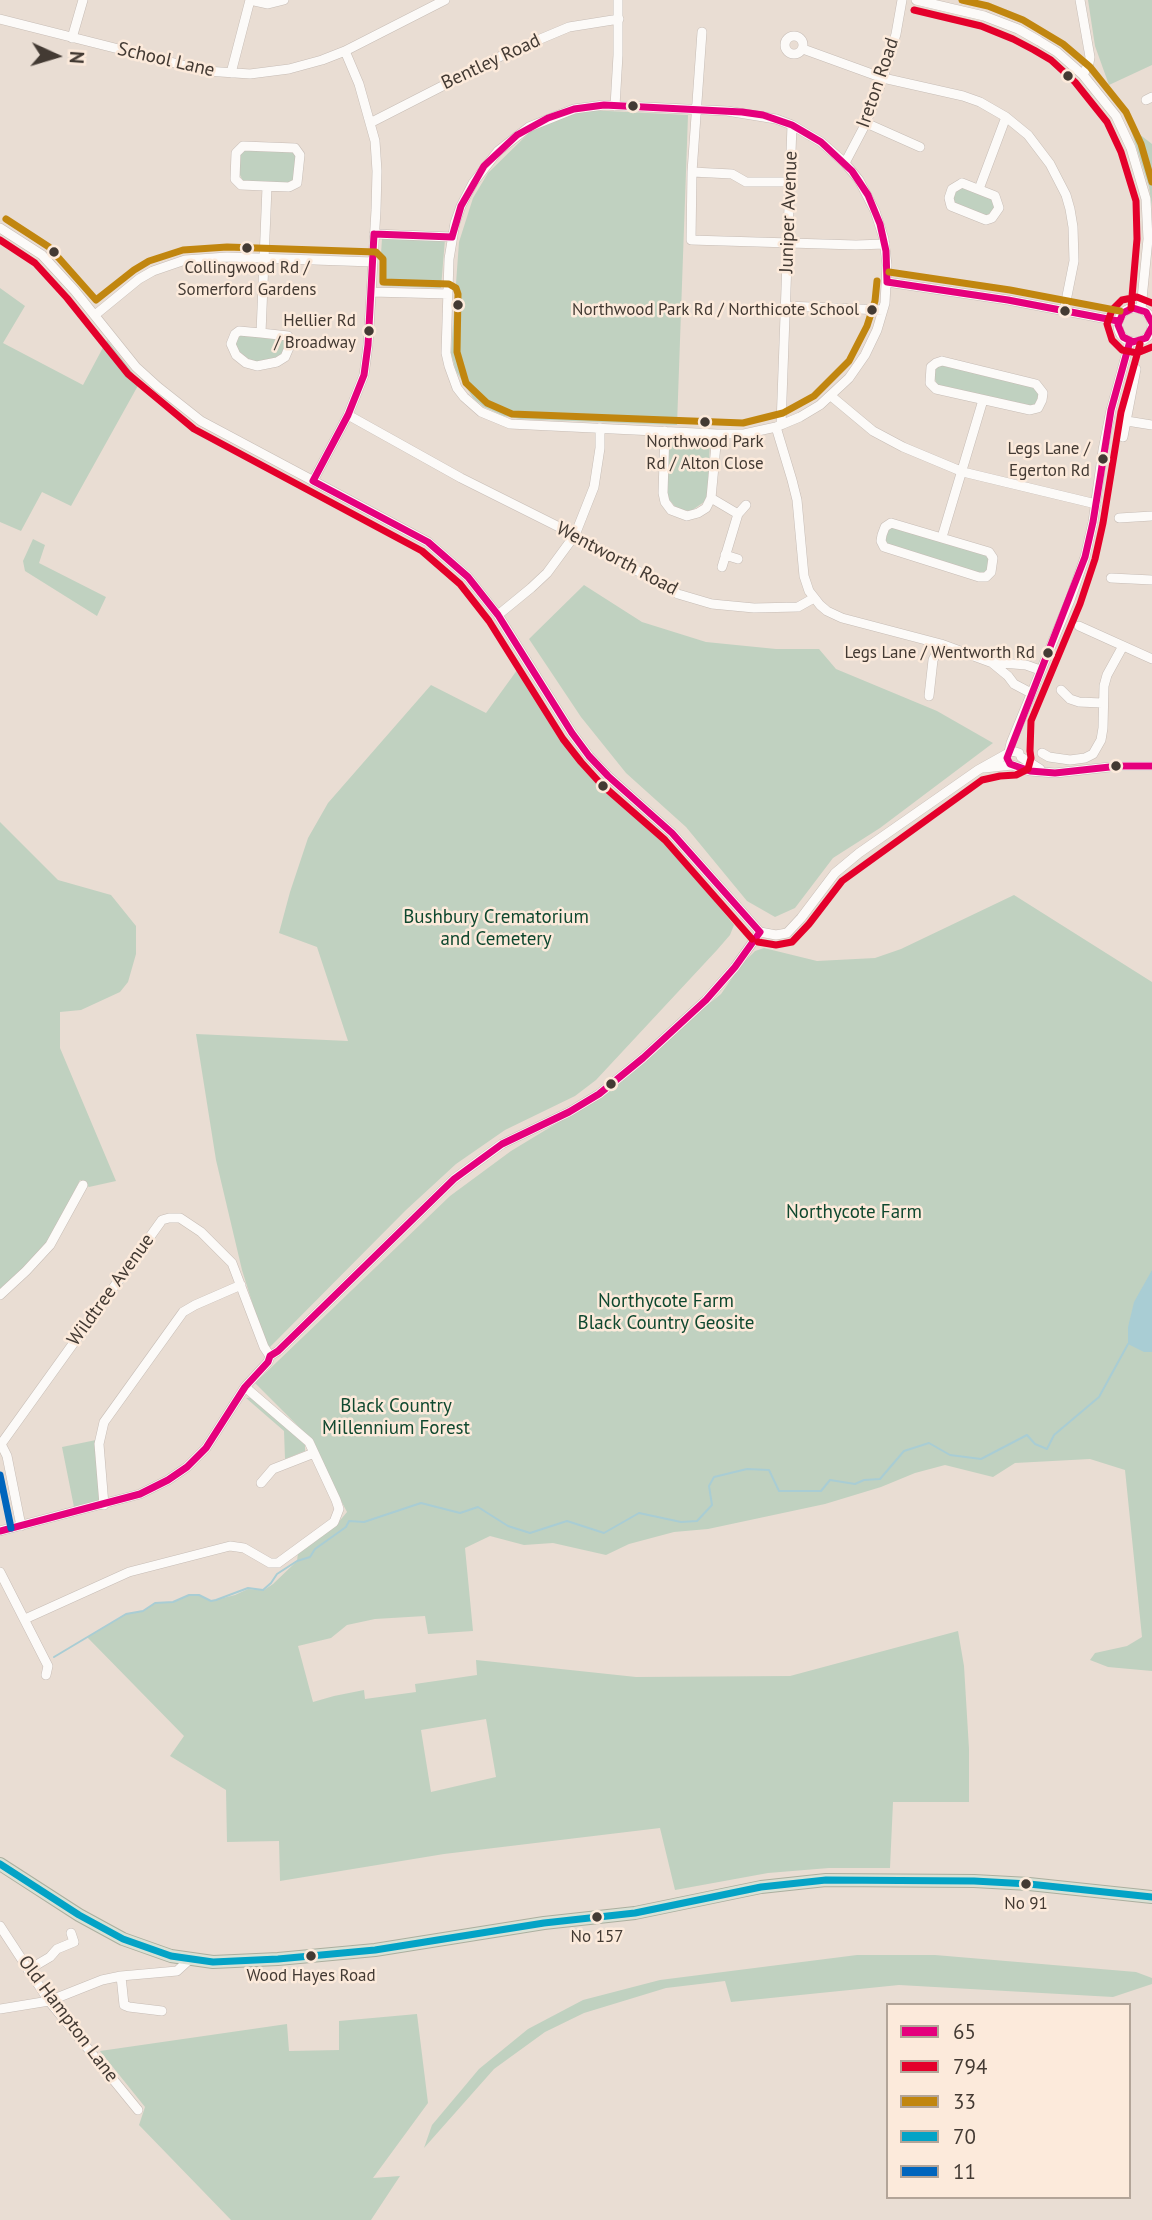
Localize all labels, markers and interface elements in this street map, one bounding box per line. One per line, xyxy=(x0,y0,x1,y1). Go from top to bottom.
north arrow xyxy=(21,21,91,91)
street label: Bentley Road xyxy=(438,29,544,95)
street label: Ireton Road xyxy=(852,35,904,131)
street label: School Lane xyxy=(115,38,217,82)
text: N xyxy=(65,50,89,65)
unlabelled marker xyxy=(1061,69,1075,83)
unlabelled marker xyxy=(626,99,640,113)
street label: Juniper Avenue xyxy=(775,151,803,273)
marker: Collingwood Rd / Somerford Gardens xyxy=(240,241,254,255)
unlabelled marker xyxy=(47,245,61,259)
place label: Collingwood Rd / Somerford Gardens xyxy=(177,258,317,298)
unlabelled marker xyxy=(451,298,465,312)
place label: Northwood Park Rd / Northicote School xyxy=(572,300,859,320)
marker: Northwood Park Rd / Northicote School xyxy=(865,303,879,317)
unlabelled marker xyxy=(1058,304,1072,318)
place label: Hellier Rd / Broadway xyxy=(274,311,356,351)
marker: Hellier Rd / Broadway xyxy=(362,324,376,338)
marker: Northwood Park Rd / Alton Close xyxy=(698,415,712,429)
place label: Northwood Park Rd / Alton Close xyxy=(646,432,764,472)
place label: Legs Lane / Egerton Rd xyxy=(1008,439,1090,479)
marker: Legs Lane / Egerton Rd xyxy=(1096,452,1110,466)
street label: Wentworth Road xyxy=(552,517,682,601)
place label: Legs Lane / Wentworth Rd xyxy=(844,643,1035,663)
marker: Legs Lane / Wentworth Rd xyxy=(1041,646,1055,660)
unlabelled marker xyxy=(1109,759,1123,773)
unlabelled marker xyxy=(596,779,610,793)
park label: Bushbury Crematorium and Cemetery xyxy=(403,907,589,951)
unlabelled marker xyxy=(604,1077,618,1091)
park label: Northycote Farm xyxy=(786,1202,922,1224)
street label: Wildtree Avenue xyxy=(63,1229,159,1351)
park label: Northycote Farm Black Country Geosite xyxy=(578,1291,754,1335)
park label: Black Country Millennium Forest xyxy=(322,1396,470,1440)
marker: No 91 xyxy=(1019,1877,1033,1891)
place label: No 91 xyxy=(1004,1894,1048,1914)
marker: No 157 xyxy=(590,1910,604,1924)
place label: No 157 xyxy=(571,1927,623,1947)
marker: Wood Hayes Road xyxy=(304,1949,318,1963)
street label: Old Hampton Lane xyxy=(13,1951,123,2087)
place label: Wood Hayes Road xyxy=(246,1966,376,1986)
legend xyxy=(886,2003,1131,2199)
text: 65 xyxy=(953,2018,976,2045)
text: 794 xyxy=(953,2053,987,2080)
text: 33 xyxy=(953,2088,976,2115)
text: 70 xyxy=(953,2123,976,2150)
text: 11 xyxy=(953,2158,976,2185)

